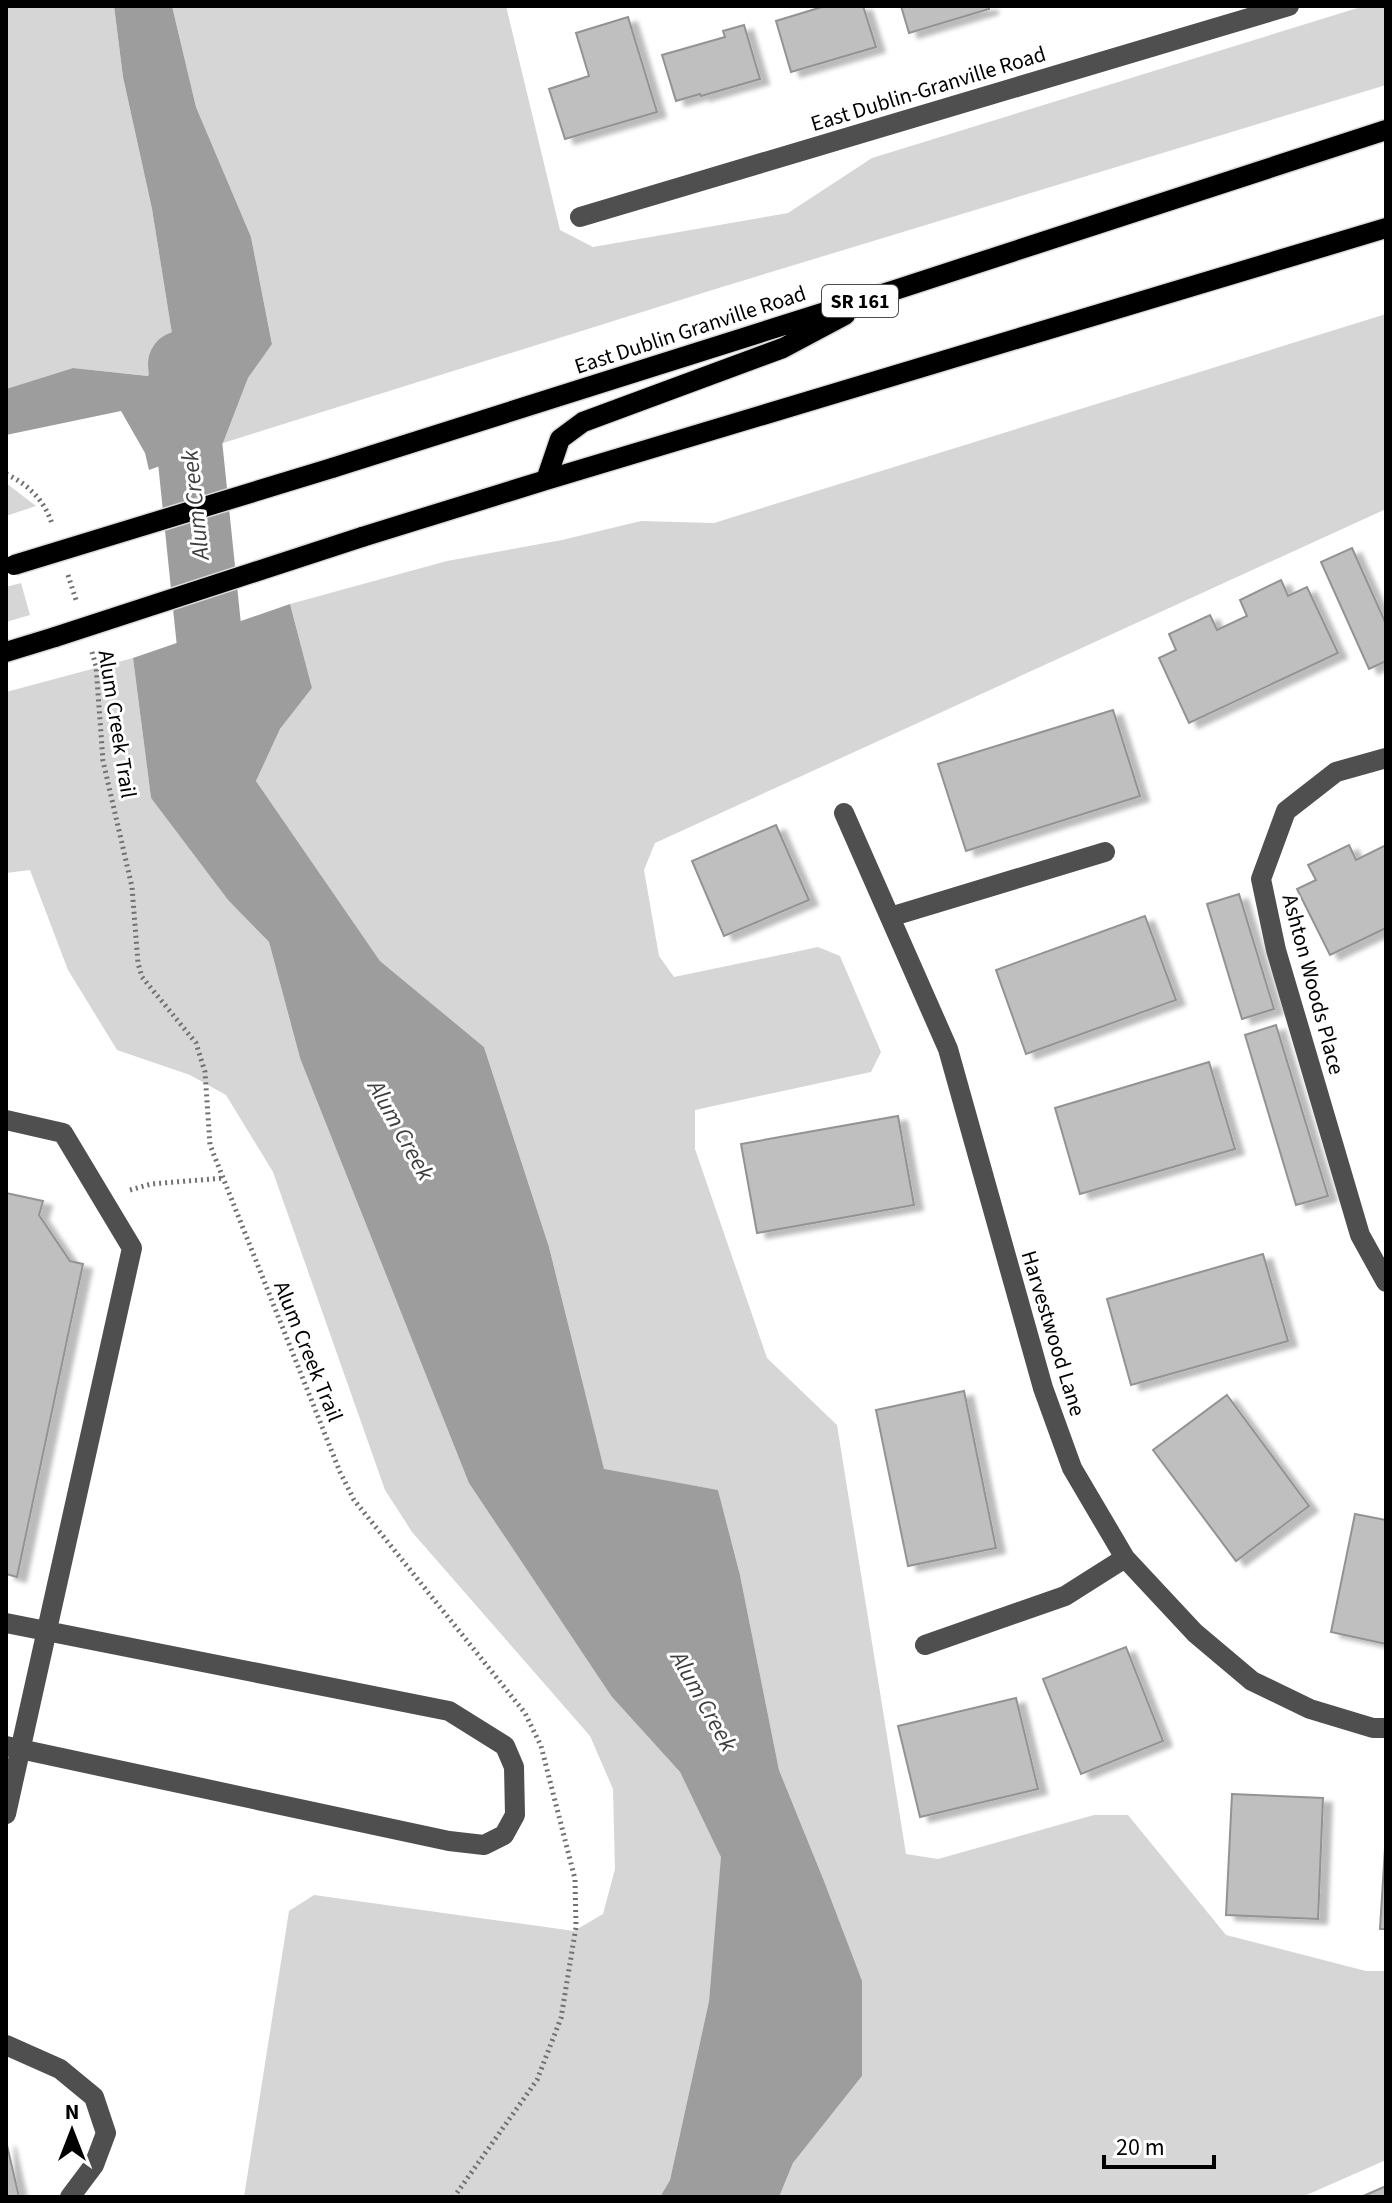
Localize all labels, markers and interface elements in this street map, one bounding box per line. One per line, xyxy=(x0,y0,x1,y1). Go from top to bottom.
street label: East Dublin-Granville Road xyxy=(807,38,1050,140)
street label: East Dublin Granville Road xyxy=(570,277,810,383)
road number: SR 161 xyxy=(822,285,898,317)
water label: Alum Creek xyxy=(172,448,219,564)
street label: Alum Creek Trail xyxy=(90,648,144,800)
street label: Ashton Woods Place xyxy=(1274,890,1353,1078)
water label: Alum Creek xyxy=(358,1072,443,1187)
street label: Harvestwood Lane xyxy=(1013,1246,1093,1420)
street label: Alum Creek Trail xyxy=(265,1276,351,1427)
water label: Alum Creek xyxy=(661,1643,746,1758)
north arrow xyxy=(32,2091,112,2171)
text: N xyxy=(65,2096,79,2128)
scale bar xyxy=(1104,2119,1214,2169)
text: 20 m xyxy=(1116,2130,1165,2165)

